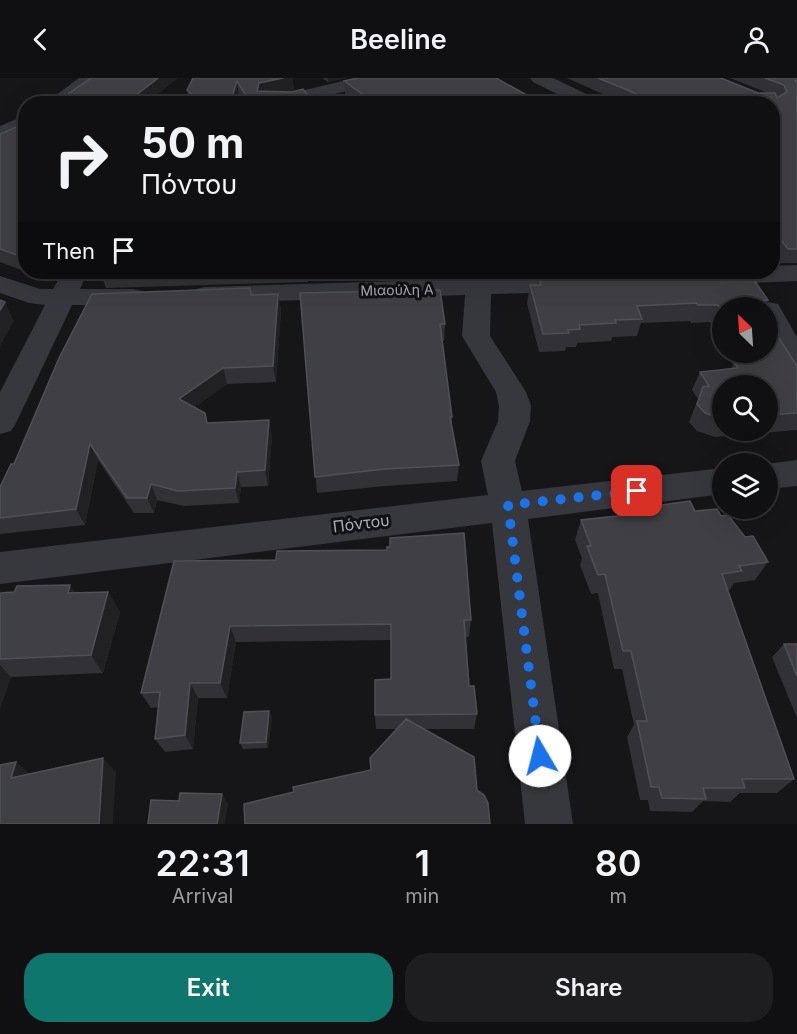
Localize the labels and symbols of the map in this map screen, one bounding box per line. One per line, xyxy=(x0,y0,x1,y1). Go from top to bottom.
street label: Μιαούλη Α xyxy=(360,280,434,299)
north arrow xyxy=(712,297,778,363)
pin xyxy=(611,465,662,516)
street label: Πόντου xyxy=(331,510,391,536)
position arrow xyxy=(508,724,572,788)

